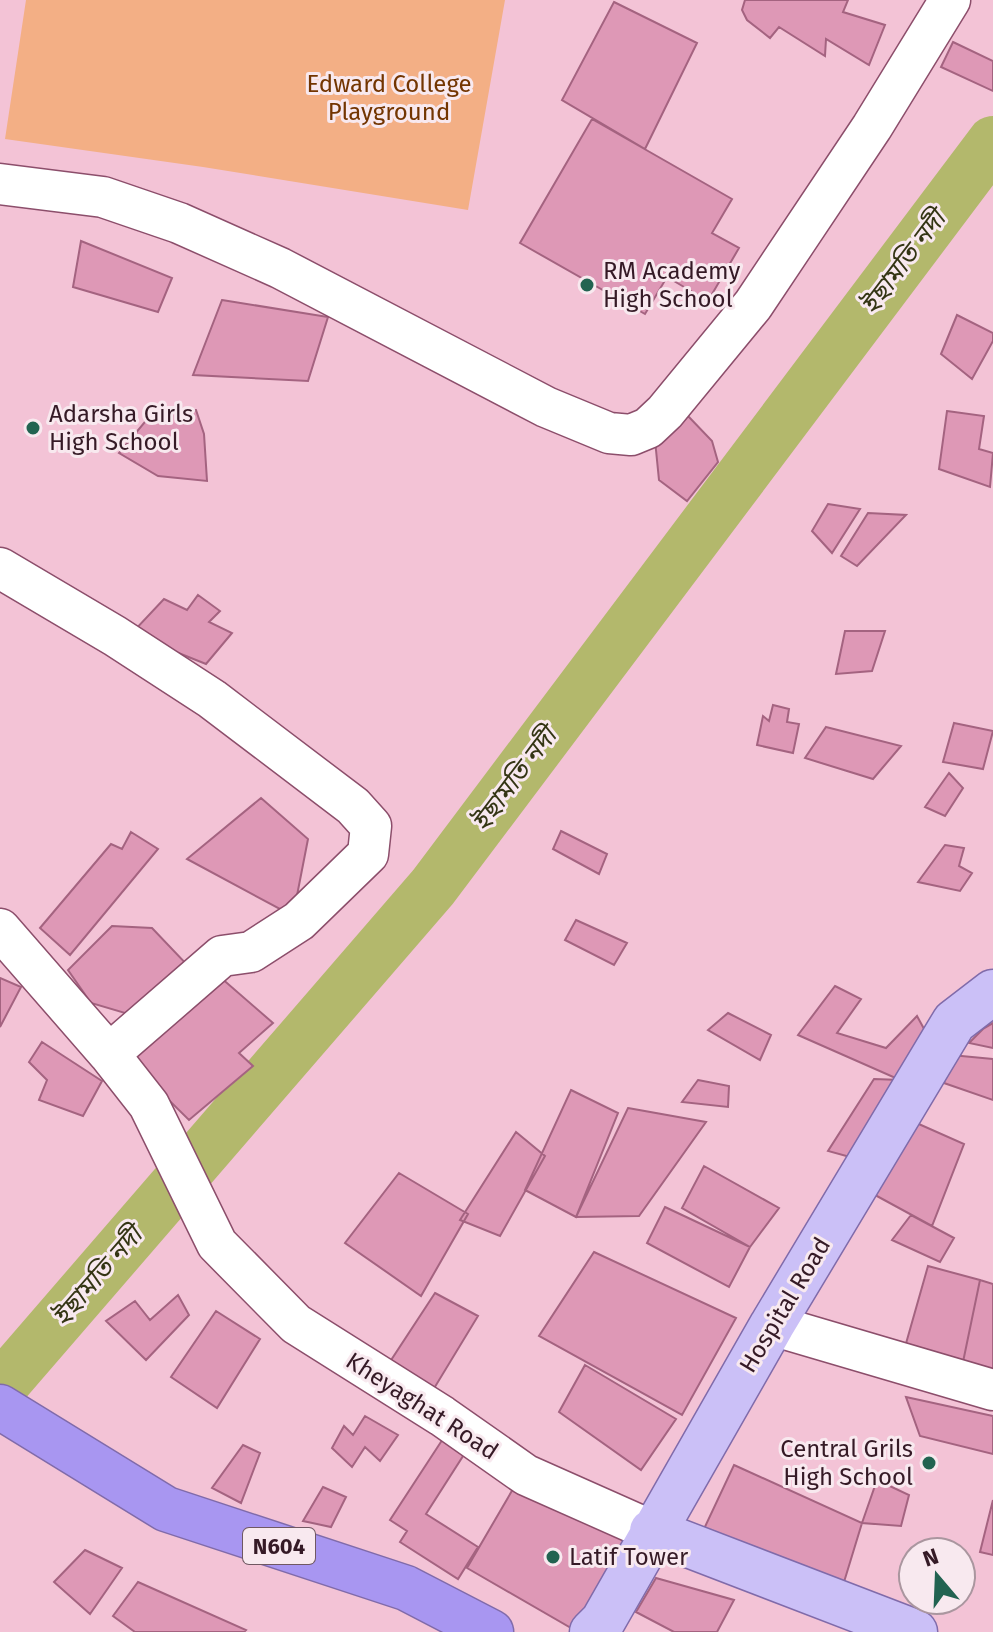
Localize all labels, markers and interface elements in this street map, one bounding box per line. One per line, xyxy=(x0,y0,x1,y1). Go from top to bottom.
park label: Edward College Playground xyxy=(306,70,472,126)
water label: ইছামতি নদী xyxy=(854,200,955,320)
place label: RM Academy High School xyxy=(603,257,740,313)
marker: RM Academy High School xyxy=(578,276,596,294)
place label: Adarsha Girls High School xyxy=(49,400,193,456)
marker: Adarsha Girls High School xyxy=(24,419,42,437)
water label: ইছামতি নদী xyxy=(465,717,566,837)
water label: ইছামতি নদী xyxy=(46,1216,152,1332)
street label: Hospital Road xyxy=(734,1232,836,1378)
street label: Kheyaghat Road xyxy=(341,1346,503,1466)
place label: Central Grils High School xyxy=(780,1435,913,1491)
marker: Central Grils High School xyxy=(920,1454,938,1472)
road number: N604 xyxy=(243,1528,315,1564)
north arrow xyxy=(897,1536,977,1616)
text: N xyxy=(919,1542,942,1573)
place label: Latif Tower xyxy=(569,1543,689,1571)
marker: Latif Tower xyxy=(544,1548,562,1566)

